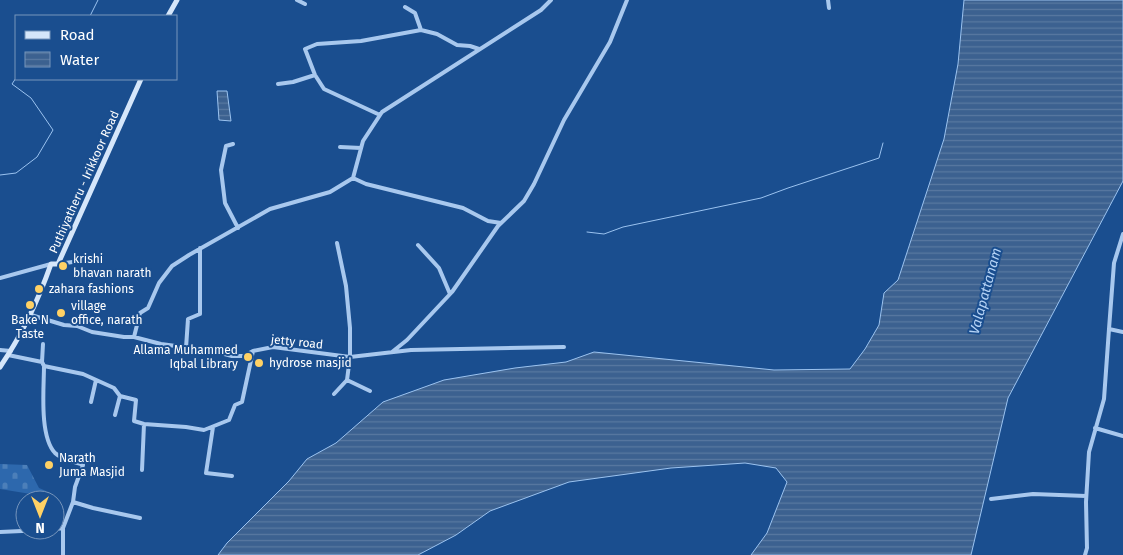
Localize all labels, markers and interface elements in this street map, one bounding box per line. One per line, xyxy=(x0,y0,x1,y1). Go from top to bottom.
legend xyxy=(15,15,178,80)
text: Road xyxy=(60,26,95,44)
text: Water xyxy=(60,51,99,69)
street label: Puthiyatheru - Irikkoor Road xyxy=(46,109,122,255)
water label: Valapattanam xyxy=(966,246,1005,336)
place label: krishi bhavan narath xyxy=(73,252,152,280)
marker: krishi bhavan narath xyxy=(57,260,69,272)
place label: zahara fashions xyxy=(49,282,134,296)
marker: zahara fashions xyxy=(33,283,45,295)
marker: Bake N Taste xyxy=(24,299,36,311)
place label: village office, narath xyxy=(71,299,143,327)
marker: village office, narath xyxy=(55,307,67,319)
place label: Bake N Taste xyxy=(11,313,49,341)
street label: jetty road xyxy=(269,332,324,352)
place label: Allama Muhammed Iqbal Library xyxy=(133,343,238,371)
marker: Allama Muhammed Iqbal Library xyxy=(242,351,254,363)
place label: hydrose masjid xyxy=(269,356,352,370)
marker: hydrose masjid xyxy=(253,357,265,369)
place label: Narath Juma Masjid xyxy=(59,451,125,479)
marker: Narath Juma Masjid xyxy=(43,459,55,471)
north arrow xyxy=(15,490,65,540)
text: N xyxy=(35,519,45,536)

